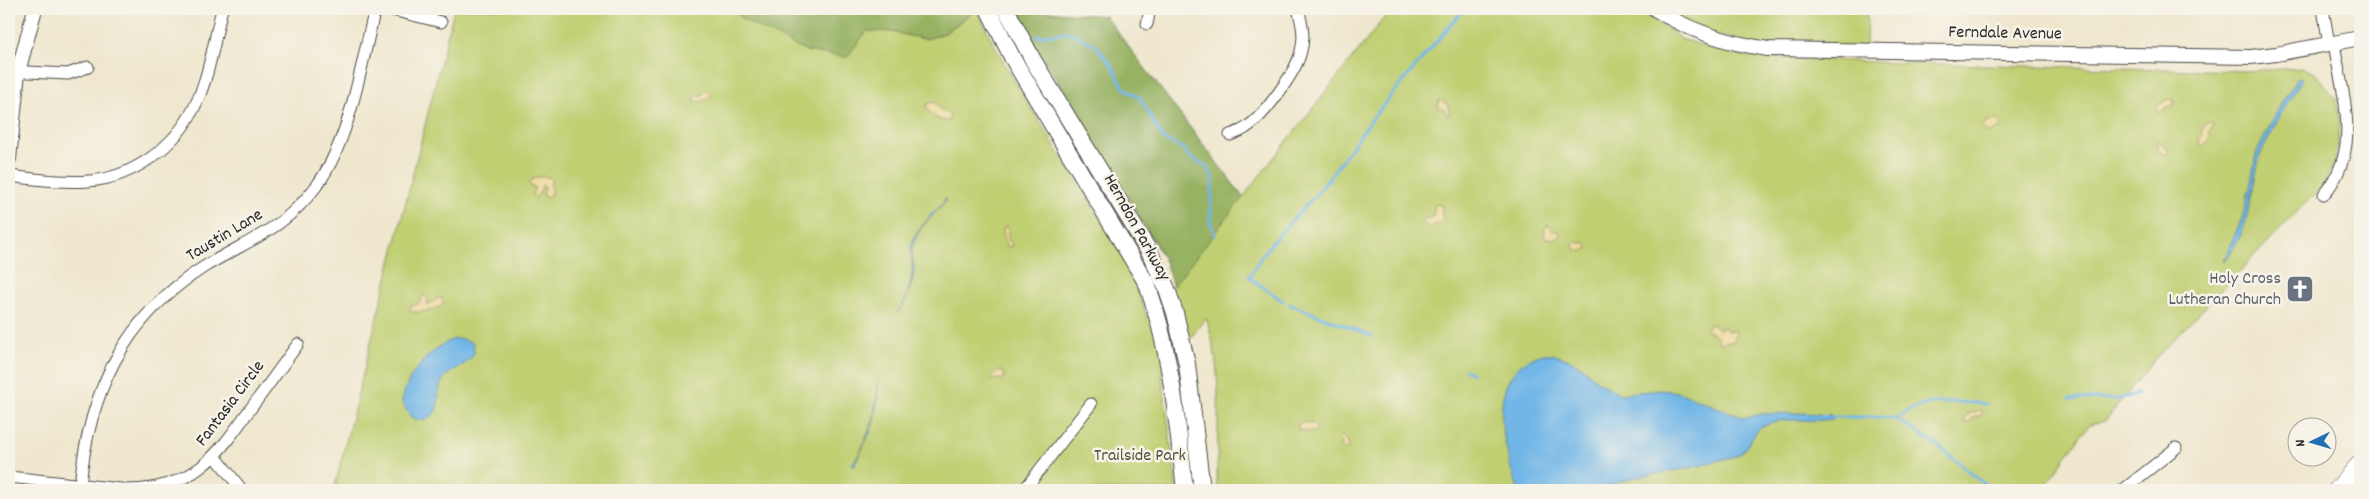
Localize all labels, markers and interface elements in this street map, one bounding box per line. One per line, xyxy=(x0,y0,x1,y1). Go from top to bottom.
street label: Ferndale Avenue xyxy=(1948,21,2062,47)
street label: Herndon Parkway xyxy=(1096,170,1176,287)
street label: Taustin Lane xyxy=(182,203,268,269)
place label: Holy Cross Lutheran Church xyxy=(2168,267,2281,313)
church icon: Holy Cross Lutheran Church xyxy=(2285,274,2315,304)
street label: Fantasia Circle xyxy=(190,356,272,452)
north arrow xyxy=(2286,416,2336,466)
text: N xyxy=(2291,439,2311,447)
park label: Trailside Park xyxy=(1094,444,1186,469)

